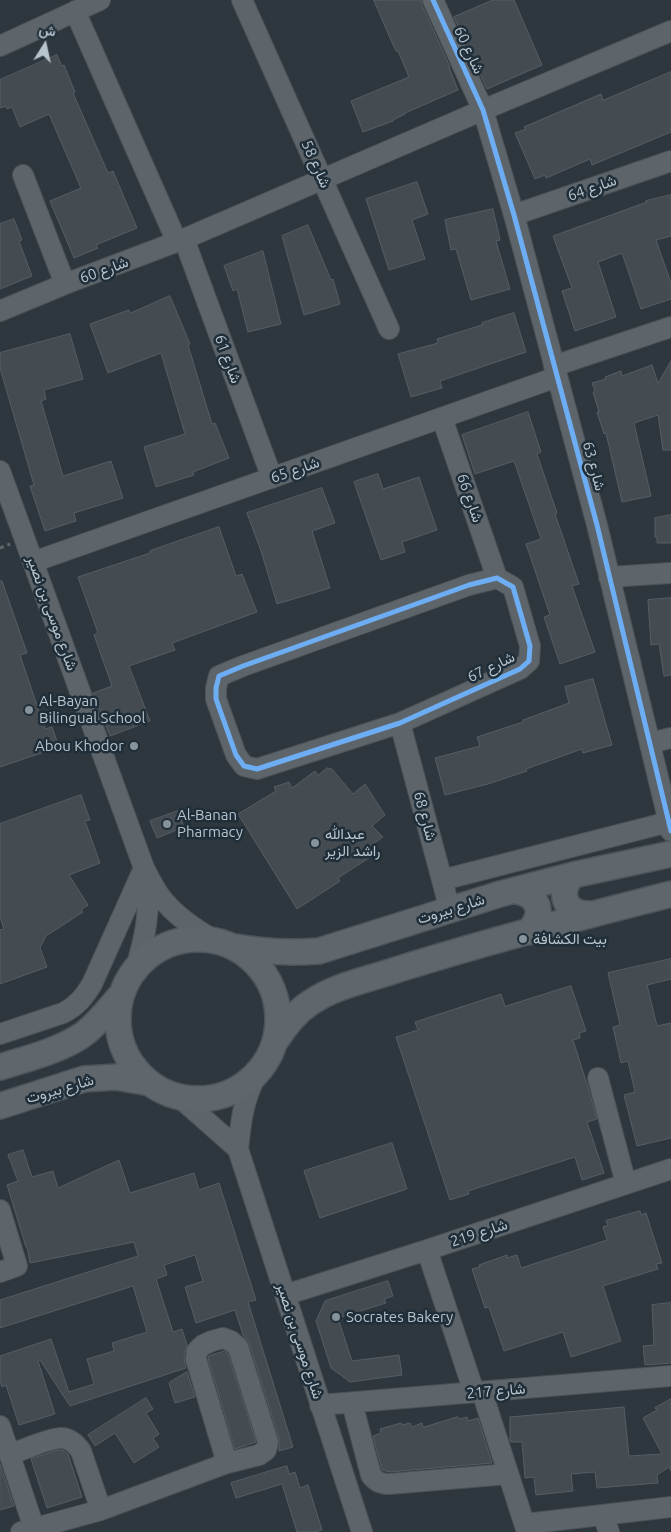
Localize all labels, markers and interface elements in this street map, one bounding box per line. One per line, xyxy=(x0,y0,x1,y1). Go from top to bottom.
north arrow xyxy=(20,20,70,70)
text: ش xyxy=(38,21,57,40)
street label: شارع 60 xyxy=(450,23,488,77)
street label: شارع 58 xyxy=(298,137,334,191)
street label: شارع 64 xyxy=(565,171,619,205)
street label: شارع 60 xyxy=(77,253,131,287)
street label: شارع 61 xyxy=(211,332,245,386)
street label: شارع 63 xyxy=(579,439,609,493)
street label: شارع 65 xyxy=(268,453,322,487)
street label: شارع 66 xyxy=(453,471,487,525)
street label: شارع موسى بن نصير xyxy=(23,553,81,673)
street label: شارع 67 xyxy=(464,648,518,686)
place label: Al-Bayan Bilingual School xyxy=(39,692,145,727)
marker: Al-Bayan Bilingual School xyxy=(23,704,35,716)
place label: Abou Khodor xyxy=(35,737,124,755)
marker: Abou Khodor xyxy=(128,740,140,752)
street label: شارع 68 xyxy=(410,789,440,843)
place label: Al-Banan Pharmacy xyxy=(177,806,243,841)
marker: Al-Banan Pharmacy xyxy=(161,818,173,830)
place label: عبدالله راشد الزير xyxy=(325,825,380,860)
marker: عبدالله راشد الزير xyxy=(309,837,321,849)
street label: شارع بيروت xyxy=(415,890,487,928)
place label: بيت الكشافة xyxy=(533,930,607,948)
marker: بيت الكشافة xyxy=(517,933,529,945)
street label: شارع بيروت xyxy=(24,1071,96,1107)
street label: شارع 219 xyxy=(448,1215,510,1251)
street label: شارع موسى بن نصير xyxy=(273,1281,327,1401)
place label: Socrates Bakery xyxy=(346,1308,453,1326)
marker: Socrates Bakery xyxy=(330,1311,342,1323)
street label: شارع 217 xyxy=(466,1379,526,1403)

